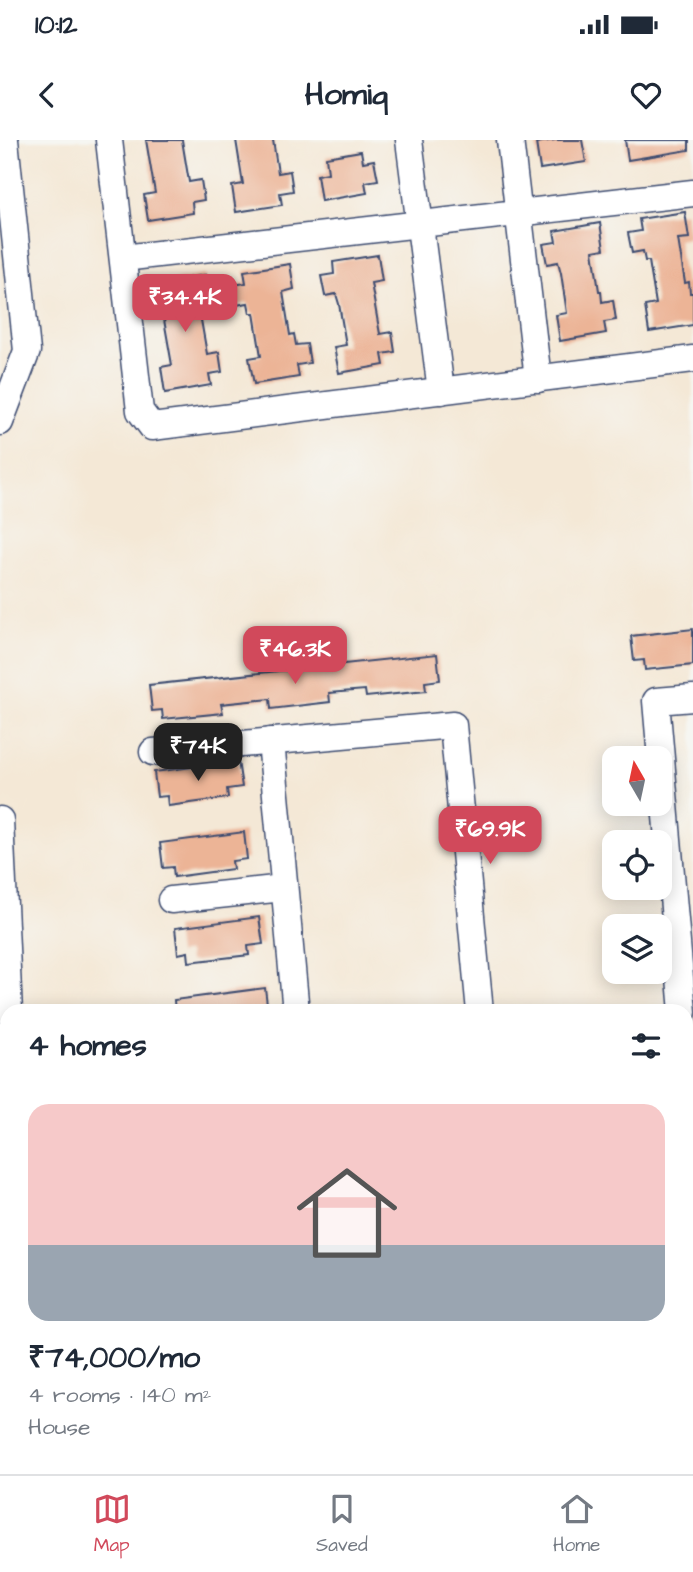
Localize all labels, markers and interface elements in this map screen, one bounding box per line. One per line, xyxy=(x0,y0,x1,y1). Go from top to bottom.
text: 10:12 xyxy=(35,7,77,43)
text: Homiq xyxy=(305,72,388,117)
icon: back xyxy=(28,76,66,114)
icon: heart xyxy=(627,76,665,114)
pin: ₹34.4K xyxy=(128,274,242,334)
text: ₹34.4K xyxy=(148,281,222,313)
pin: ₹46.3K xyxy=(238,626,352,686)
text: ₹46.3K xyxy=(259,633,331,665)
pin: ₹74K xyxy=(157,724,239,783)
text: ₹74K xyxy=(170,730,226,762)
north arrow xyxy=(602,746,672,816)
map controls xyxy=(602,746,672,984)
pin: ₹69.9K xyxy=(433,806,547,866)
text: ₹69.9K xyxy=(455,813,525,845)
button: locate xyxy=(602,830,672,900)
button: layers xyxy=(602,914,672,984)
text: 4 homes xyxy=(28,1025,147,1067)
icon: filters xyxy=(627,1027,665,1065)
icon: home xyxy=(284,1150,410,1276)
text: ₹74,000/mo xyxy=(28,1337,200,1379)
text: 4 rooms · 140 m² xyxy=(28,1379,211,1411)
text: House xyxy=(28,1411,91,1443)
tab: Map xyxy=(93,1490,131,1559)
tab: Saved xyxy=(316,1490,368,1559)
tab: Home xyxy=(553,1490,600,1559)

